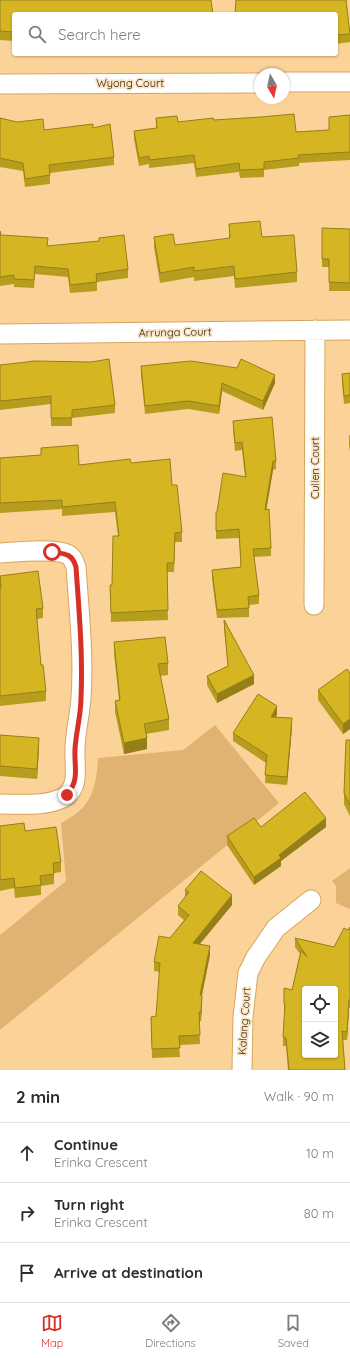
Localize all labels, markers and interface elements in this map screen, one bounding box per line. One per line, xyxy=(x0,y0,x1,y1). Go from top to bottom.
search box xyxy=(12,12,338,56)
icon: search xyxy=(26,23,48,45)
text: Search here xyxy=(58,25,141,44)
north arrow xyxy=(254,68,290,104)
street label: Wyong Court xyxy=(96,76,164,90)
street label: Arrunga Court xyxy=(139,324,212,340)
street label: Cullen Court xyxy=(308,437,322,499)
route start xyxy=(43,543,61,561)
route end xyxy=(58,786,76,804)
map controls xyxy=(302,986,338,1058)
button: locate xyxy=(302,986,338,1022)
street label: Kalang Court xyxy=(235,987,253,1055)
button: layers xyxy=(302,1022,338,1058)
text: 2 min xyxy=(16,1086,60,1107)
text: Walk · 90 m xyxy=(264,1088,334,1104)
text: Continue xyxy=(54,1135,118,1154)
icon: ahead xyxy=(16,1142,38,1164)
text: 10 m xyxy=(306,1145,334,1161)
text: Erinka Crescent xyxy=(54,1154,148,1170)
text: Turn right xyxy=(54,1195,125,1214)
icon: right xyxy=(16,1202,38,1224)
text: 80 m xyxy=(304,1205,334,1221)
text: Erinka Crescent xyxy=(54,1214,148,1230)
icon: arrive xyxy=(16,1262,38,1284)
text: Arrive at destination xyxy=(54,1263,203,1282)
tab: Map xyxy=(41,1312,63,1350)
tab: Directions xyxy=(145,1312,196,1350)
tab: Saved xyxy=(278,1312,309,1350)

